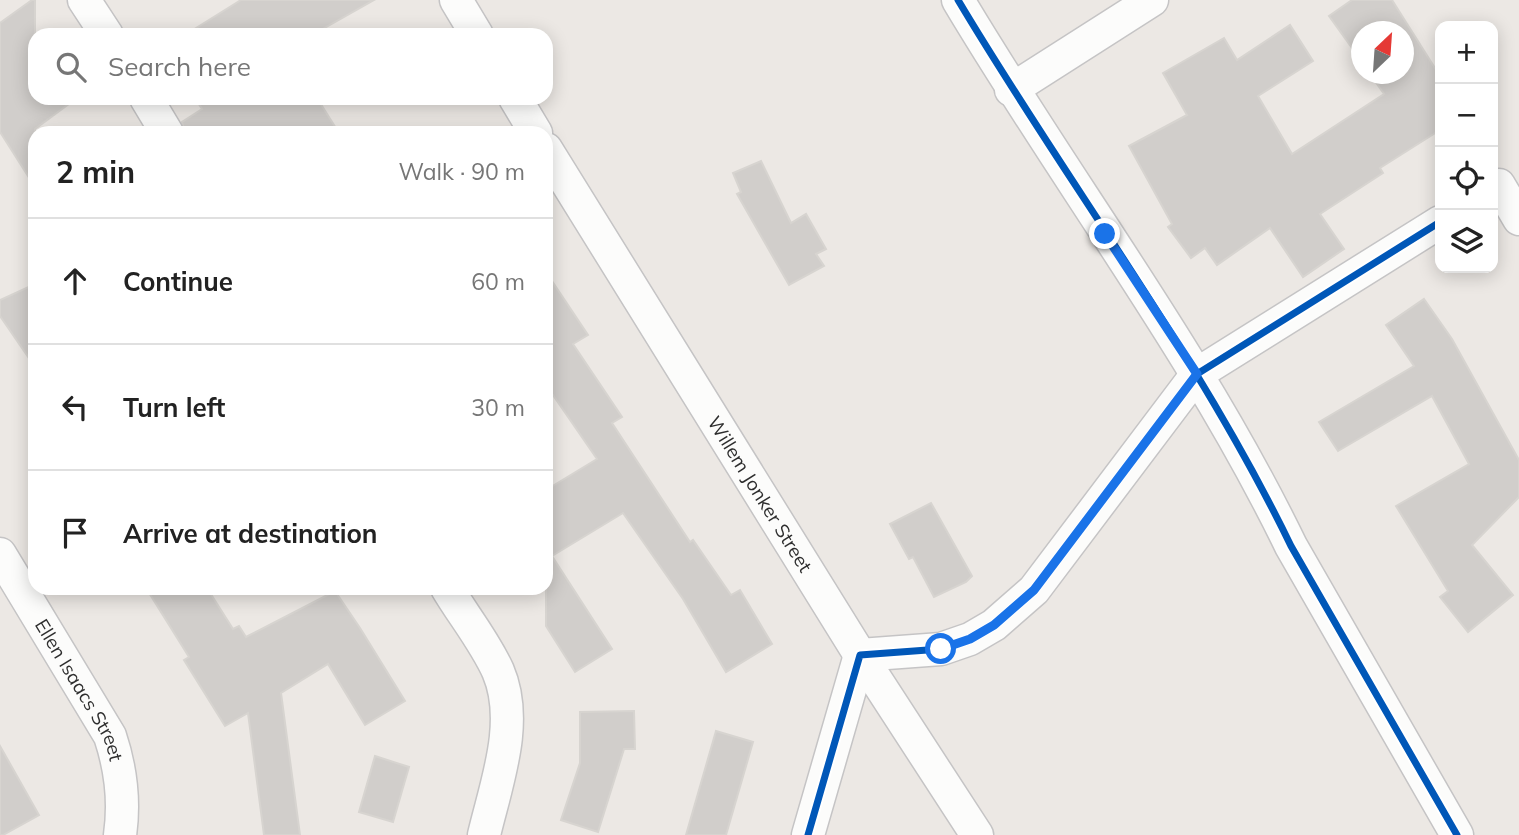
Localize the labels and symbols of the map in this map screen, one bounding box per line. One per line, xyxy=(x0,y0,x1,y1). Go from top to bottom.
north arrow xyxy=(1351,21,1414,84)
route end xyxy=(1089,218,1120,249)
street label: Willem Jonker Street xyxy=(703,411,818,577)
street label: Ellen Isaacs Street xyxy=(30,614,129,764)
route start xyxy=(925,633,956,664)

